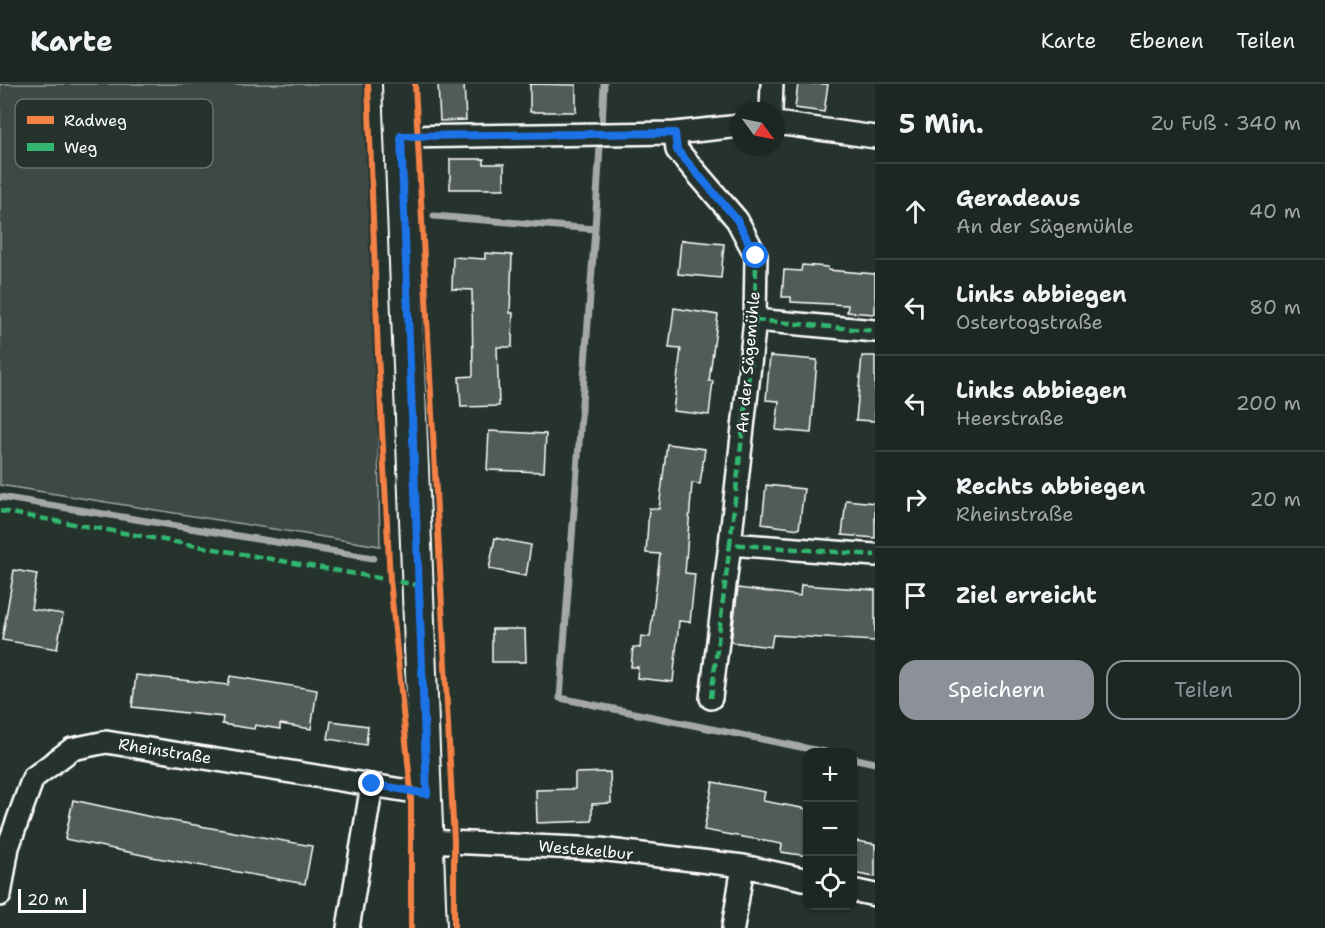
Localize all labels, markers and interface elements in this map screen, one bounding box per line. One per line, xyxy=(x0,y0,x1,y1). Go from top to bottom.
text: Karte xyxy=(30,22,113,60)
text: Karte xyxy=(1041,27,1096,55)
text: Ebenen xyxy=(1129,27,1204,55)
text: Teilen xyxy=(1237,27,1295,55)
legend xyxy=(15,99,213,168)
north arrow xyxy=(731,102,785,156)
text: 5 Min. xyxy=(899,106,984,141)
text: Radweg xyxy=(64,110,127,131)
text: Zu Fuß · 340 m xyxy=(1151,110,1301,136)
text: Weg xyxy=(64,137,98,158)
text: Geradeaus xyxy=(956,184,1080,213)
icon: ahead xyxy=(899,195,932,228)
text: 40 m xyxy=(1249,198,1301,224)
text: An der Sägemühle xyxy=(956,213,1134,239)
route start xyxy=(742,242,768,268)
text: Links abbiegen xyxy=(956,280,1127,309)
street label: An der Sägemühle xyxy=(731,290,765,434)
icon: left xyxy=(899,291,932,324)
text: 80 m xyxy=(1249,294,1301,320)
text: Ostertogstraße xyxy=(956,309,1103,335)
text: Links abbiegen xyxy=(956,376,1127,405)
icon: left xyxy=(899,387,932,420)
text: 200 m xyxy=(1236,390,1301,416)
text: Heerstraße xyxy=(956,405,1064,431)
text: Rechts abbiegen xyxy=(956,472,1145,501)
icon: right xyxy=(899,483,932,516)
text: 20 m xyxy=(1250,486,1301,512)
text: Rheinstraße xyxy=(956,501,1073,527)
icon: arrive xyxy=(899,579,932,612)
text: Ziel erreicht xyxy=(956,581,1097,610)
button: Speichern xyxy=(899,660,1094,720)
button: Teilen xyxy=(1106,660,1301,720)
street label: Rheinstraße xyxy=(117,733,213,769)
map controls xyxy=(803,748,857,910)
button: + xyxy=(803,748,857,802)
route end xyxy=(358,770,384,796)
button: − xyxy=(803,802,857,856)
street label: Westekelbur xyxy=(538,835,634,865)
button: locate xyxy=(803,856,857,910)
scale bar xyxy=(18,886,86,914)
text: 20 m xyxy=(27,889,68,910)

